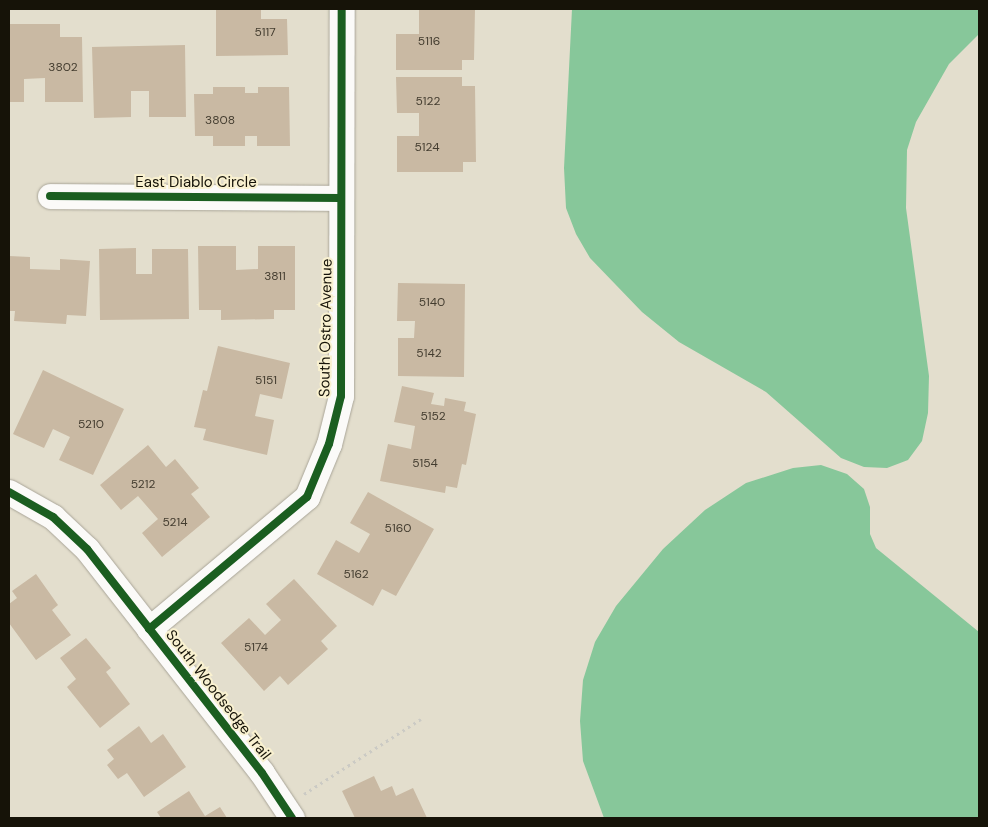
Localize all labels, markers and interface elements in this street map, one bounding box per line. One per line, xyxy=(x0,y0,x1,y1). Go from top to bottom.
house number: 5117 xyxy=(254,26,276,40)
house number: 5116 xyxy=(418,35,440,49)
house number: 3802 xyxy=(48,61,78,75)
house number: 5122 xyxy=(416,95,440,109)
house number: 3808 xyxy=(205,114,235,128)
house number: 5124 xyxy=(414,141,440,155)
street label: East Diablo Circle xyxy=(135,174,257,192)
street label: South Ostro Avenue xyxy=(316,259,336,397)
house number: 3811 xyxy=(264,270,286,284)
house number: 5140 xyxy=(419,296,445,310)
house number: 5142 xyxy=(416,347,442,361)
house number: 5151 xyxy=(255,374,277,388)
house number: 5152 xyxy=(420,410,446,424)
house number: 5210 xyxy=(78,418,104,432)
house number: 5154 xyxy=(412,457,438,471)
house number: 5212 xyxy=(131,478,155,492)
house number: 5214 xyxy=(162,516,188,530)
house number: 5160 xyxy=(385,522,411,536)
house number: 5162 xyxy=(343,568,369,582)
street label: South Woodsedge Trail xyxy=(162,626,274,764)
house number: 5174 xyxy=(244,641,268,655)

